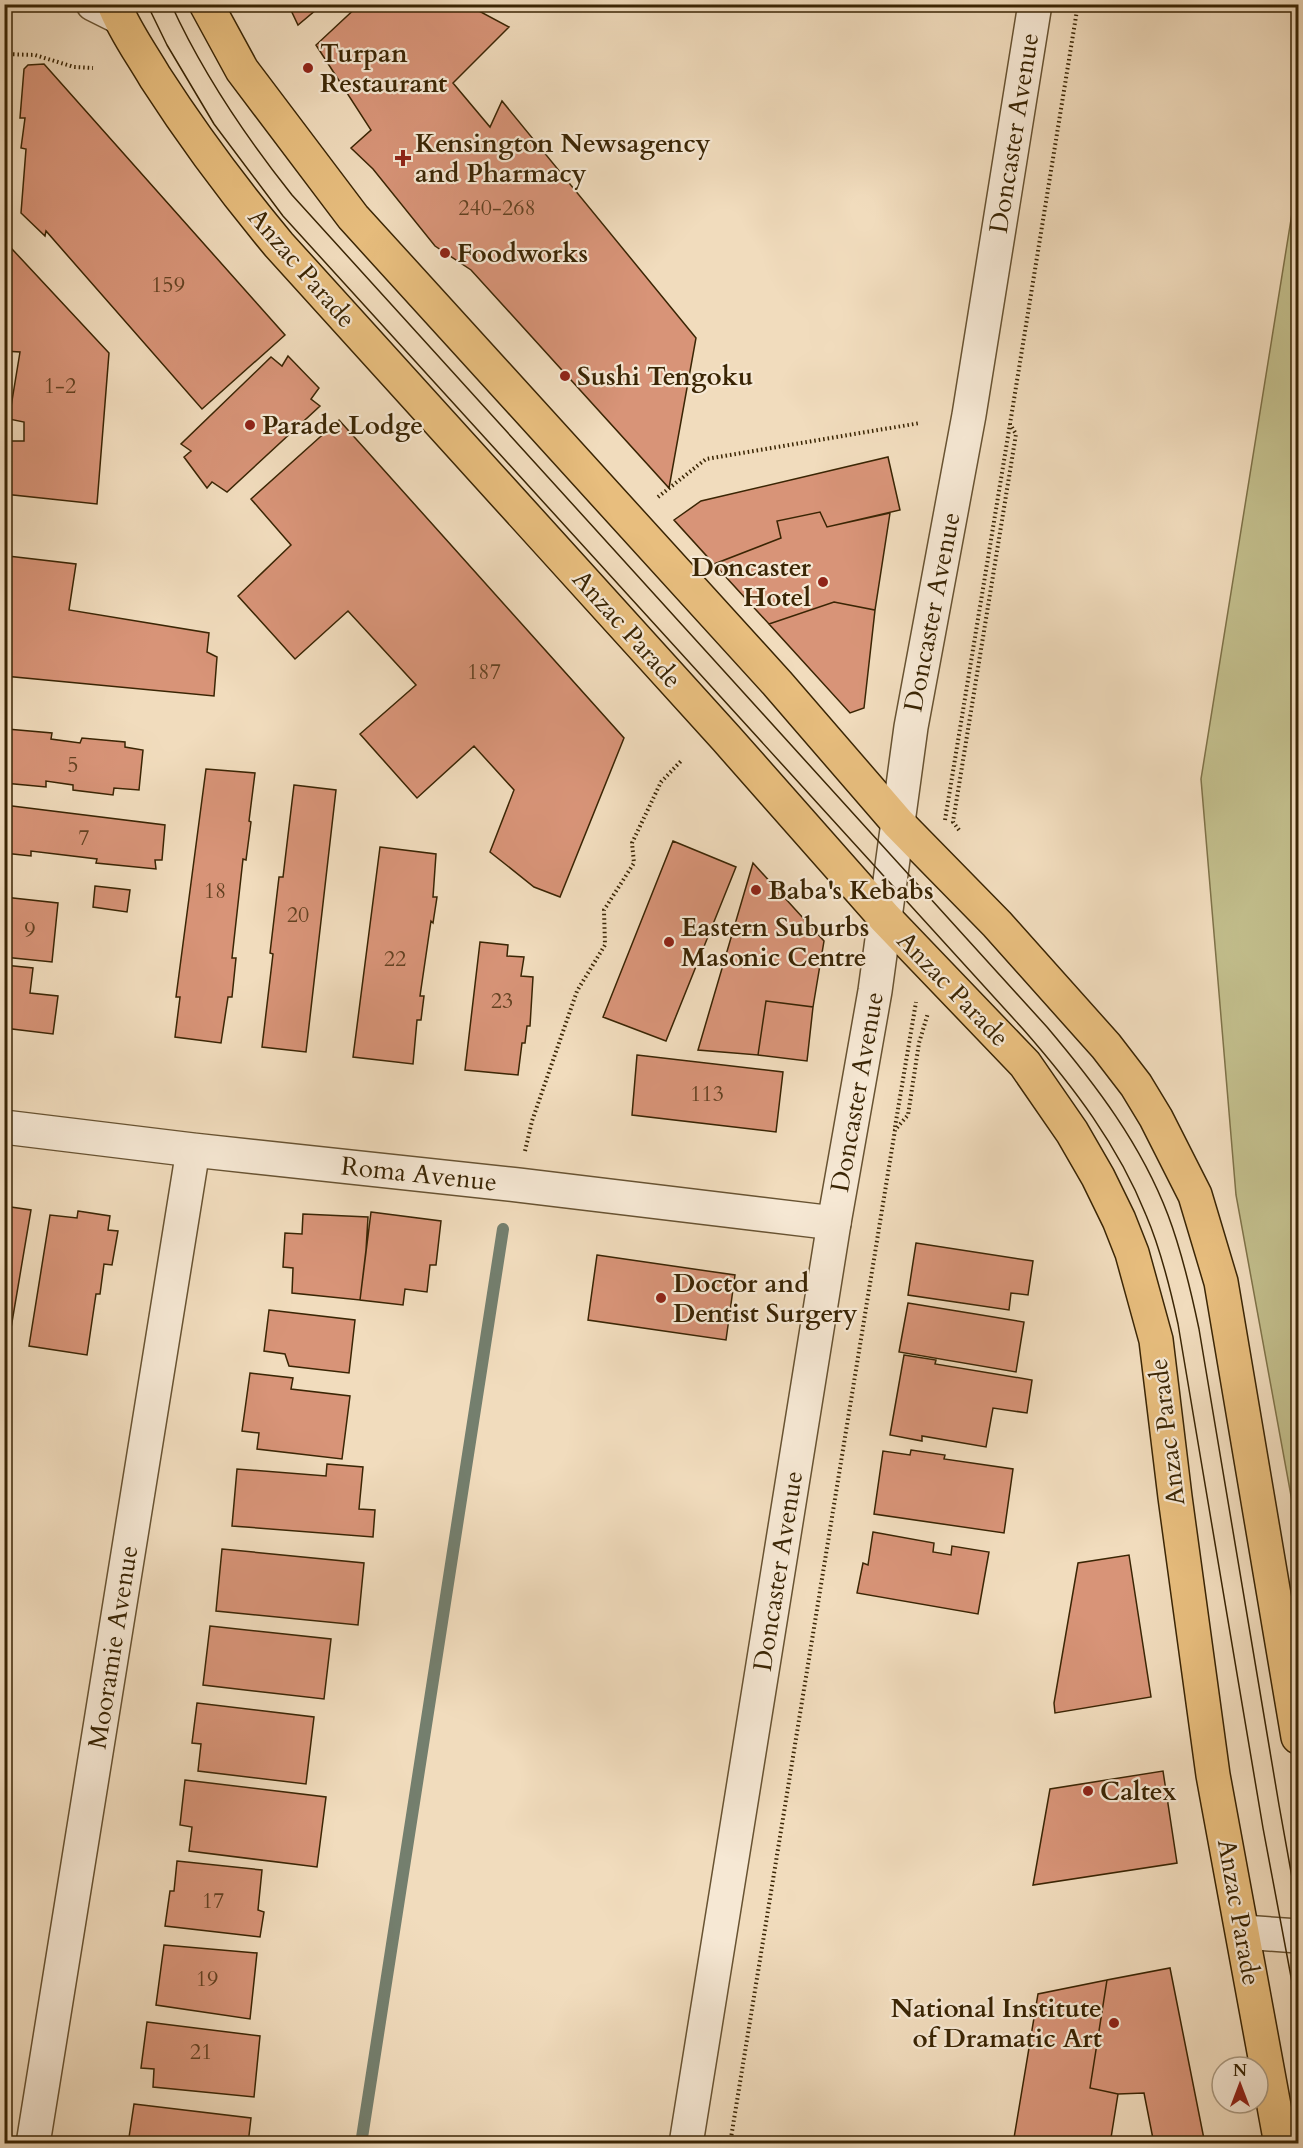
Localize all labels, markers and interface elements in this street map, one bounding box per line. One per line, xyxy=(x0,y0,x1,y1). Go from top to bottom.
street label: Doncaster Avenue xyxy=(981,30,1047,236)
place label: Turpan Restaurant xyxy=(320,36,447,101)
marker: Turpan Restaurant xyxy=(301,61,315,75)
place label: Kensington Newsagency and Pharmacy xyxy=(415,126,711,191)
marker: Kensington Newsagency and Pharmacy xyxy=(396,151,410,165)
house number: 240-268 xyxy=(458,193,536,223)
street label: Anzac Parade xyxy=(240,201,364,335)
place label: Foodworks xyxy=(457,236,588,271)
marker: Foodworks xyxy=(438,246,452,260)
house number: 159 xyxy=(151,270,185,300)
place label: Sushi Tengoku xyxy=(577,359,753,394)
marker: Sushi Tengoku xyxy=(558,369,572,383)
house number: 1-2 xyxy=(44,371,76,401)
place label: Parade Lodge xyxy=(262,408,423,443)
marker: Parade Lodge xyxy=(243,418,257,432)
street label: Doncaster Avenue xyxy=(895,509,969,715)
place label: Doncaster Hotel xyxy=(692,550,812,615)
street label: Anzac Parade xyxy=(564,562,690,696)
marker: Doncaster Hotel xyxy=(816,575,830,589)
house number: 187 xyxy=(467,657,501,687)
house number: 5 xyxy=(67,750,79,780)
house number: 7 xyxy=(78,823,90,853)
place label: Baba's Kebabs xyxy=(768,873,934,908)
house number: 18 xyxy=(204,876,226,906)
marker: Baba's Kebabs xyxy=(749,883,763,897)
house number: 20 xyxy=(287,900,309,930)
place label: Eastern Suburbs Masonic Centre xyxy=(681,910,869,975)
house number: 9 xyxy=(24,915,36,945)
street label: Anzac Parade xyxy=(889,924,1017,1054)
marker: Eastern Suburbs Masonic Centre xyxy=(662,935,676,949)
house number: 22 xyxy=(384,944,406,974)
house number: 23 xyxy=(491,986,513,1016)
street label: Doncaster Avenue xyxy=(822,989,892,1195)
house number: 113 xyxy=(690,1079,724,1109)
street label: Roma Avenue xyxy=(339,1148,499,1200)
place label: Doctor and Dentist Surgery xyxy=(673,1266,858,1331)
marker: Doctor and Dentist Surgery xyxy=(654,1291,668,1305)
street label: Anzac Parade xyxy=(1141,1356,1193,1508)
street label: Doncaster Avenue xyxy=(745,1468,811,1674)
street label: Mooramie Avenue xyxy=(80,1543,146,1751)
place label: Caltex xyxy=(1100,1774,1177,1809)
marker: Caltex xyxy=(1081,1784,1095,1798)
street label: Anzac Parade xyxy=(1209,1836,1269,1988)
house number: 17 xyxy=(202,1886,224,1916)
house number: 19 xyxy=(196,1964,218,1994)
place label: National Institute of Dramatic Art xyxy=(891,1991,1102,2056)
marker: National Institute of Dramatic Art xyxy=(1107,2016,1121,2030)
house number: 21 xyxy=(190,2037,212,2067)
north arrow xyxy=(1210,2055,1270,2115)
text: N xyxy=(1233,2060,1247,2082)

